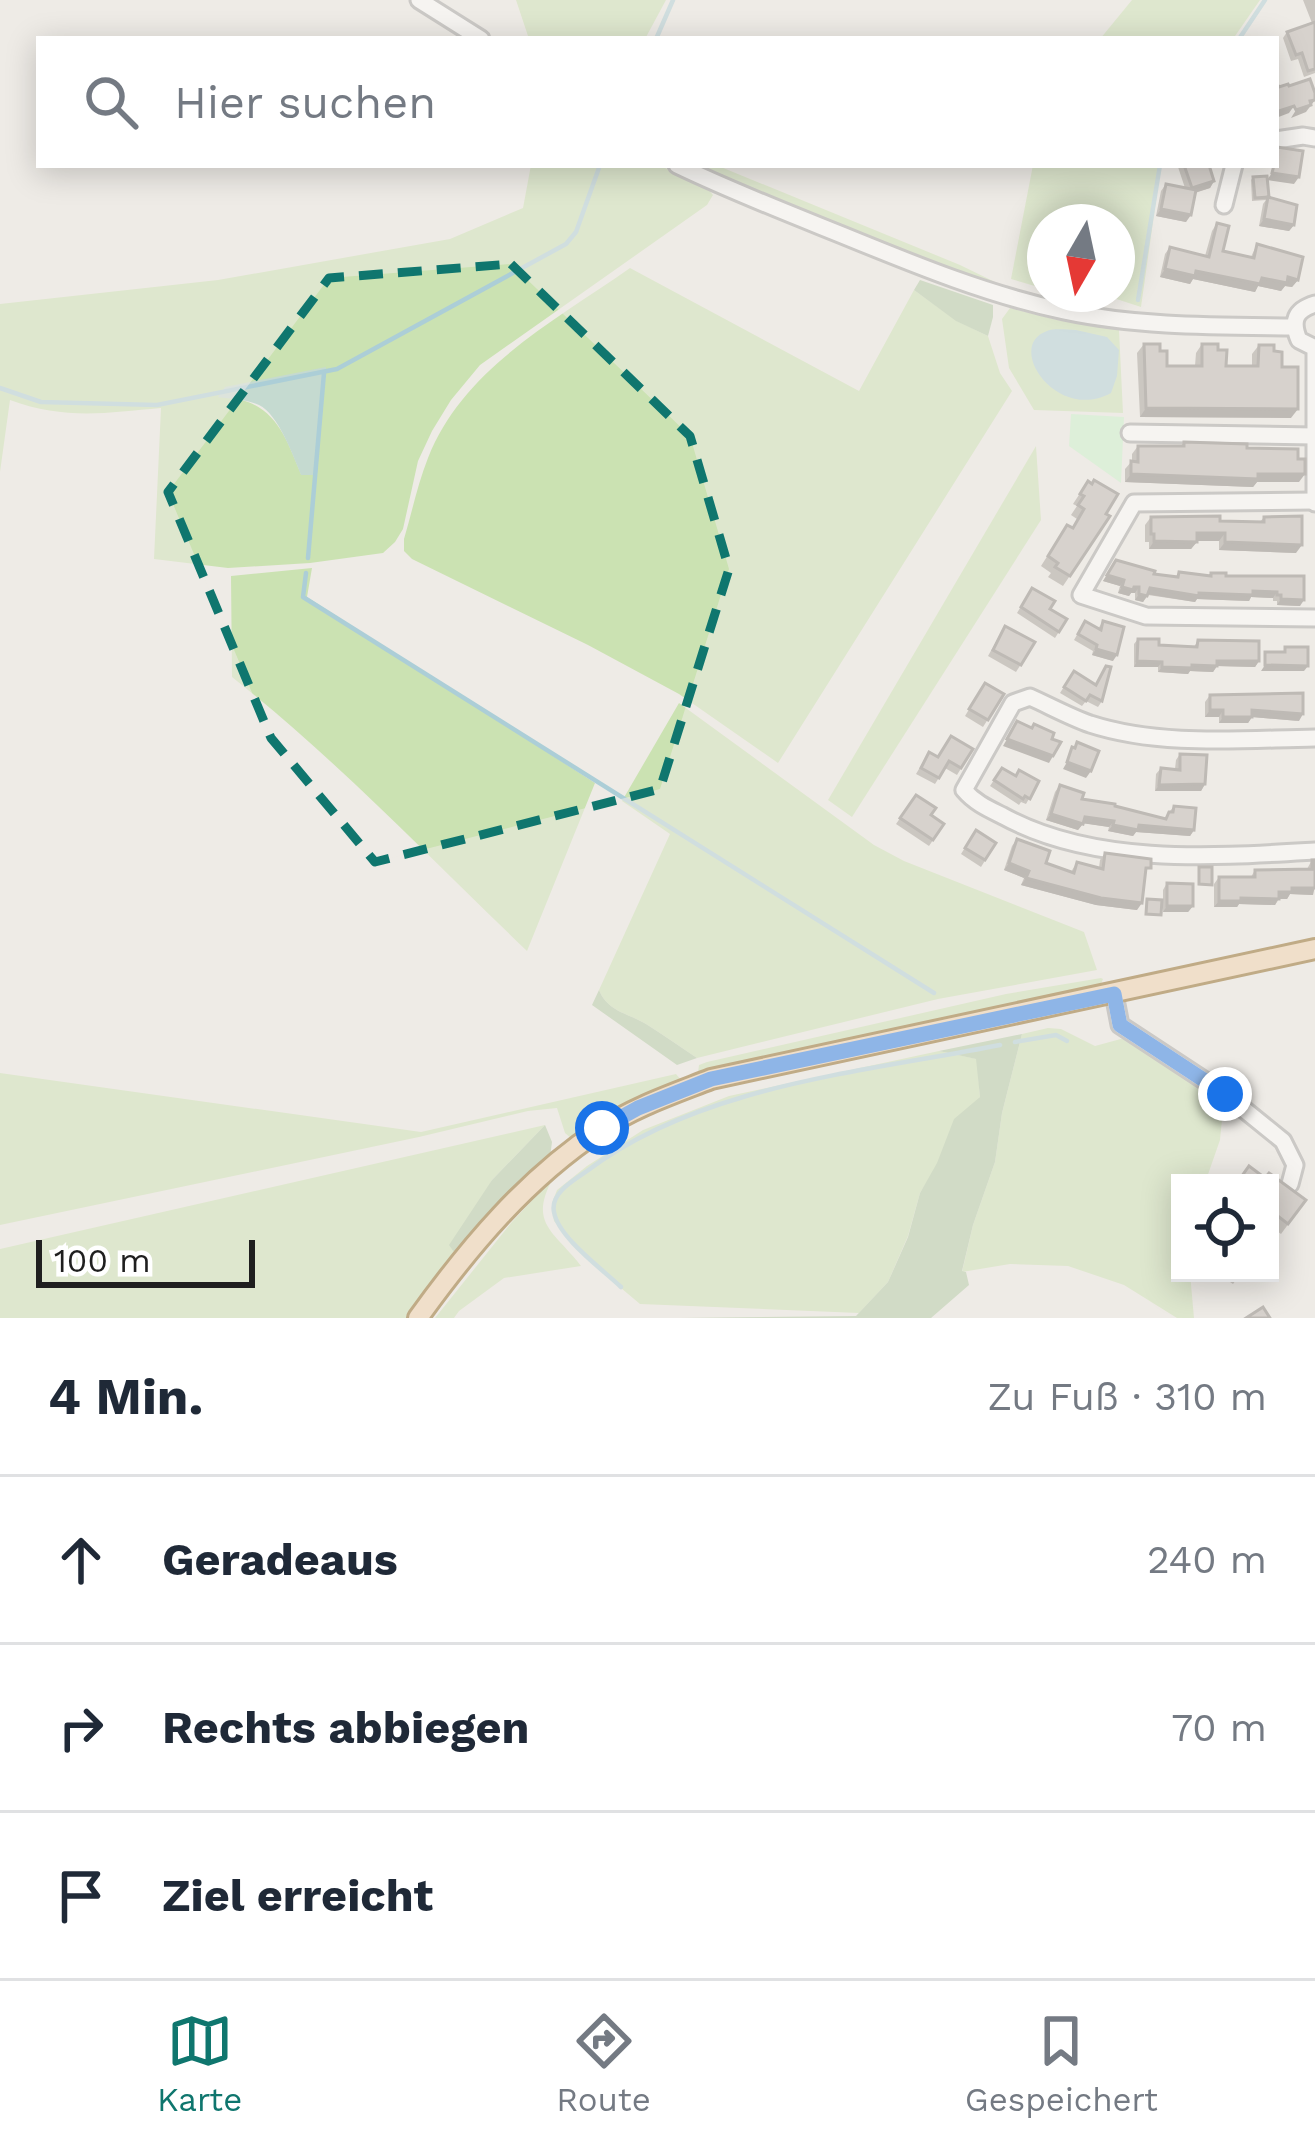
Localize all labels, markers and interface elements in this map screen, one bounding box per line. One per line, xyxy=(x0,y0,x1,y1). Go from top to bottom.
search box xyxy=(36,36,1279,168)
icon: search xyxy=(78,69,144,135)
text: Hier suchen xyxy=(174,76,436,129)
north arrow xyxy=(1027,204,1135,312)
route end xyxy=(1198,1067,1252,1121)
route start xyxy=(575,1101,629,1155)
map controls xyxy=(1171,1174,1279,1282)
button: locate xyxy=(1171,1174,1279,1282)
scale bar xyxy=(36,1234,255,1287)
text: 100 m xyxy=(54,1241,151,1280)
text: 4 Min. xyxy=(48,1367,203,1426)
text: Zu Fuß · 310 m xyxy=(987,1374,1267,1419)
icon: ahead xyxy=(48,1527,114,1593)
text: Geradeaus xyxy=(162,1533,398,1586)
text: 240 m xyxy=(1147,1537,1267,1582)
icon: right xyxy=(48,1695,114,1761)
text: Rechts abbiegen xyxy=(162,1701,529,1754)
text: 70 m xyxy=(1171,1705,1267,1750)
icon: arrive xyxy=(48,1863,114,1929)
text: Ziel erreicht xyxy=(162,1869,433,1922)
tab: Karte xyxy=(157,2008,242,2119)
tab: Route xyxy=(556,2008,651,2119)
tab: Gespeichert xyxy=(965,2008,1158,2119)

